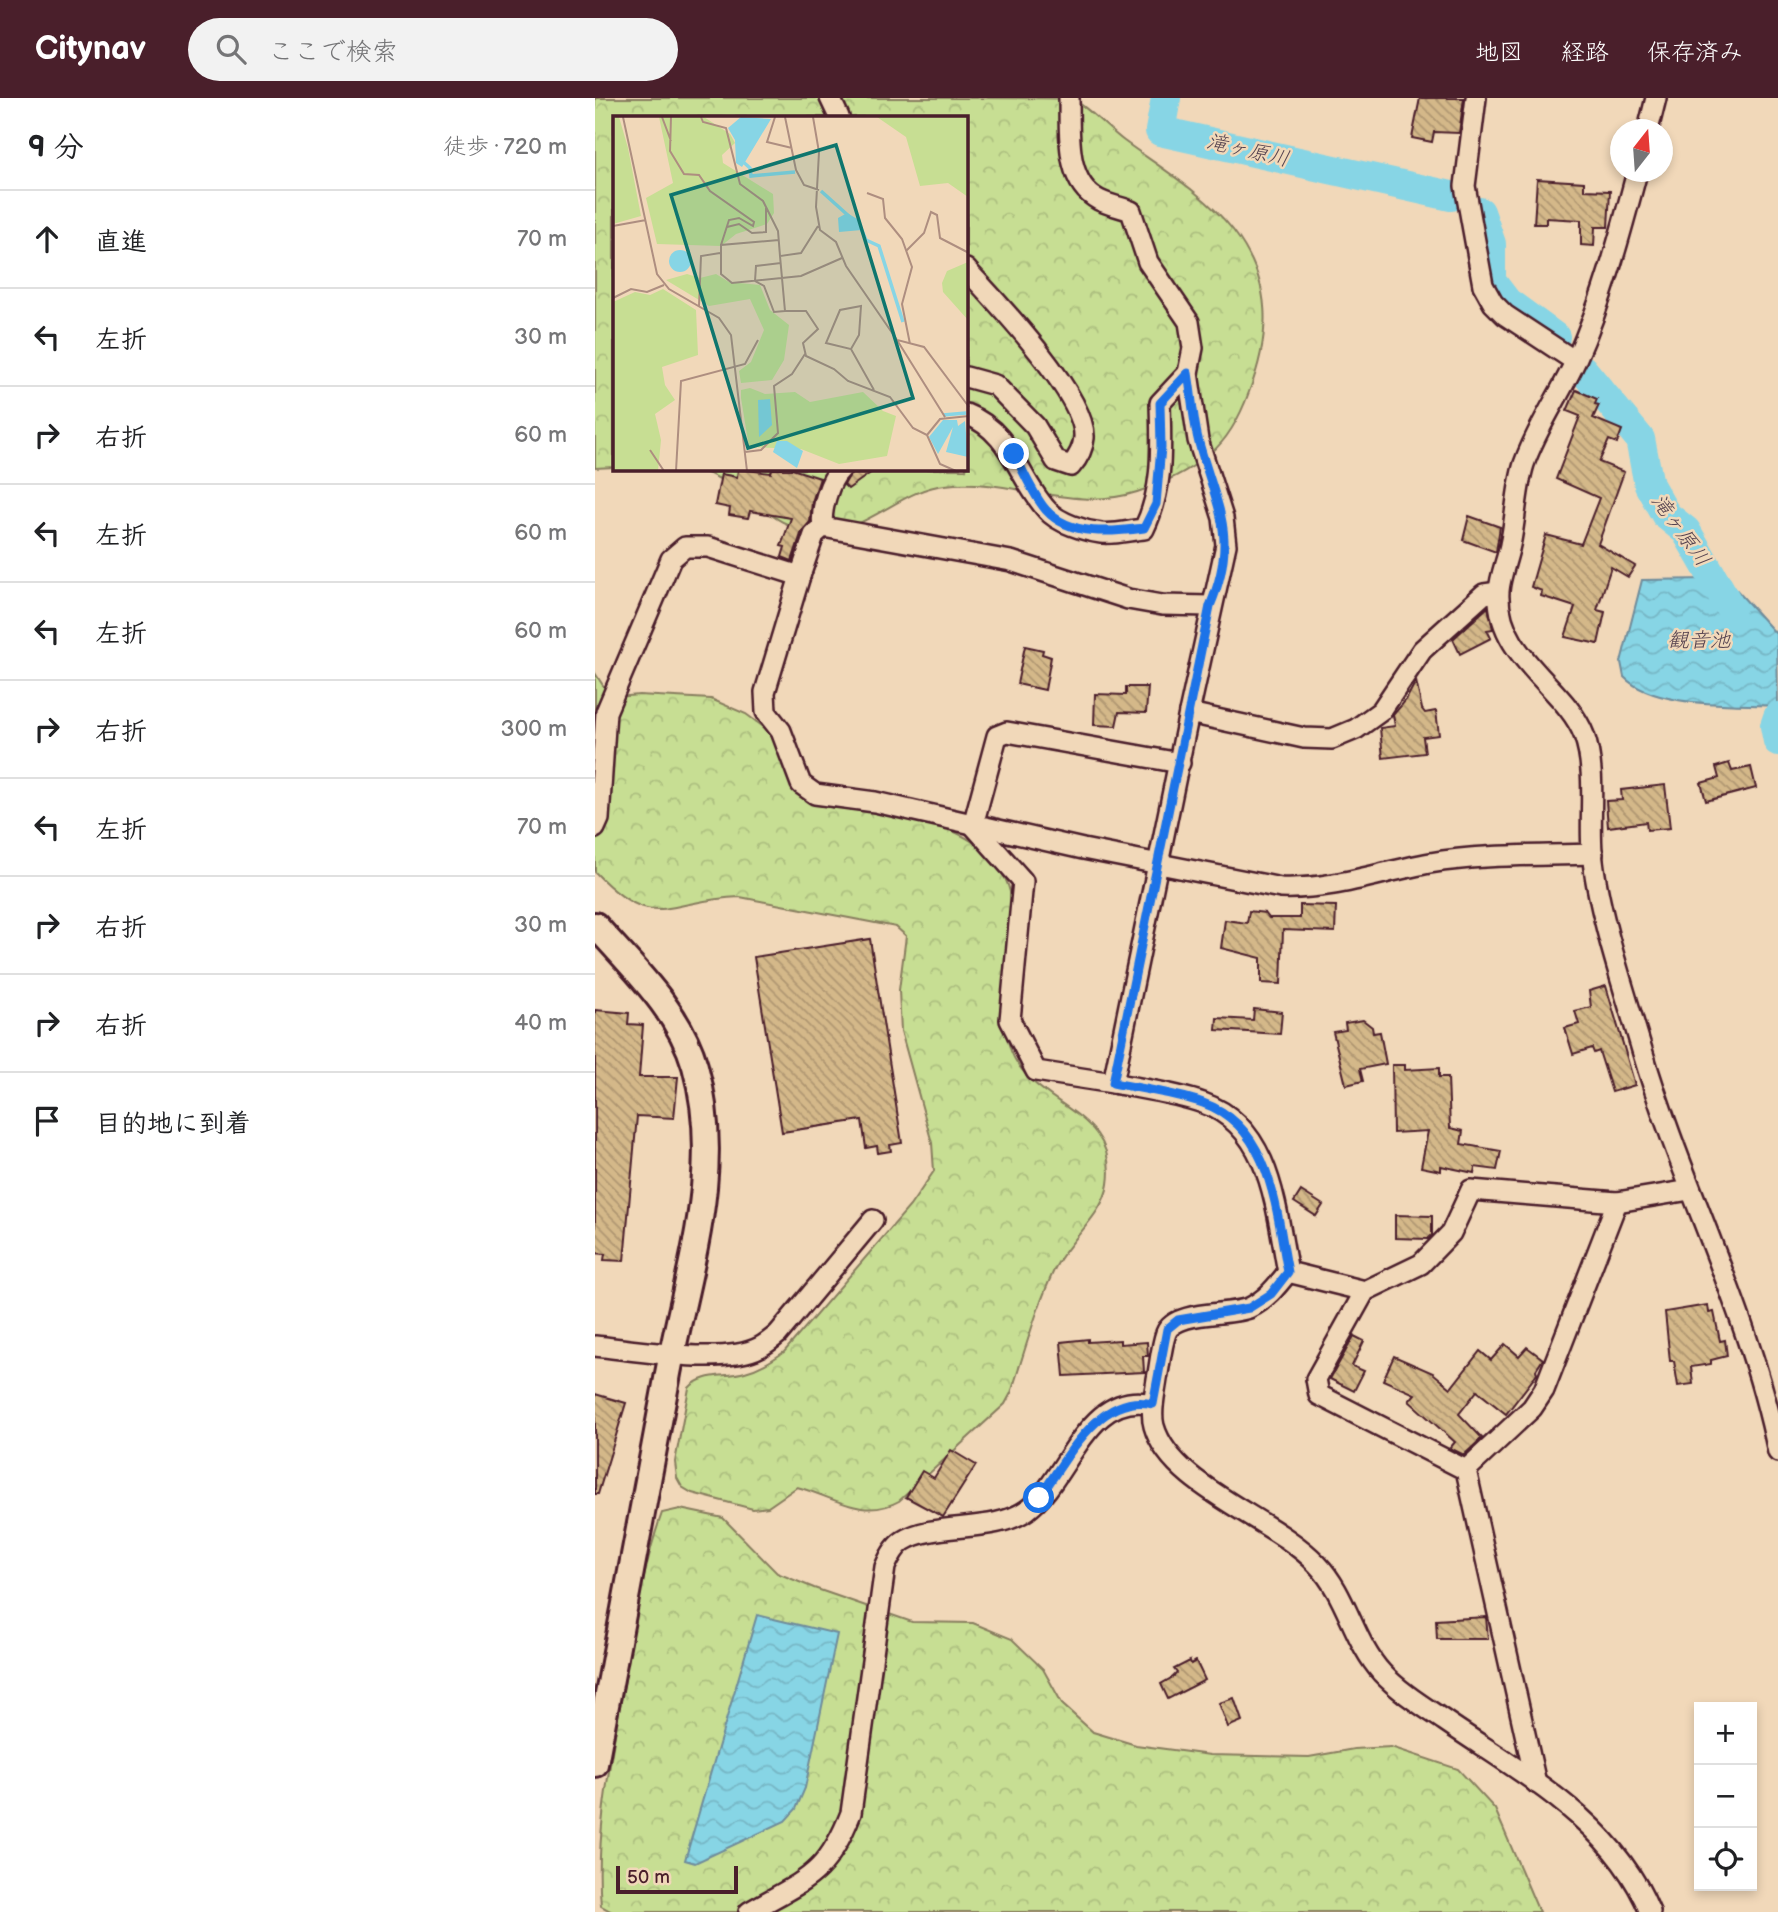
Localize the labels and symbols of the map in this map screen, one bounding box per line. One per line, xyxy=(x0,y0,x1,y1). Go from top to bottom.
inset map xyxy=(613,116,968,471)
north arrow xyxy=(1610,119,1673,182)
water label: 滝ヶ原川 xyxy=(1204,129,1292,172)
route end xyxy=(998,438,1029,469)
water label: 滝ヶ原川 xyxy=(1646,489,1715,572)
water label: 観音池 xyxy=(1668,628,1731,653)
route start xyxy=(1023,1482,1054,1513)
scale bar xyxy=(616,1863,739,1895)

